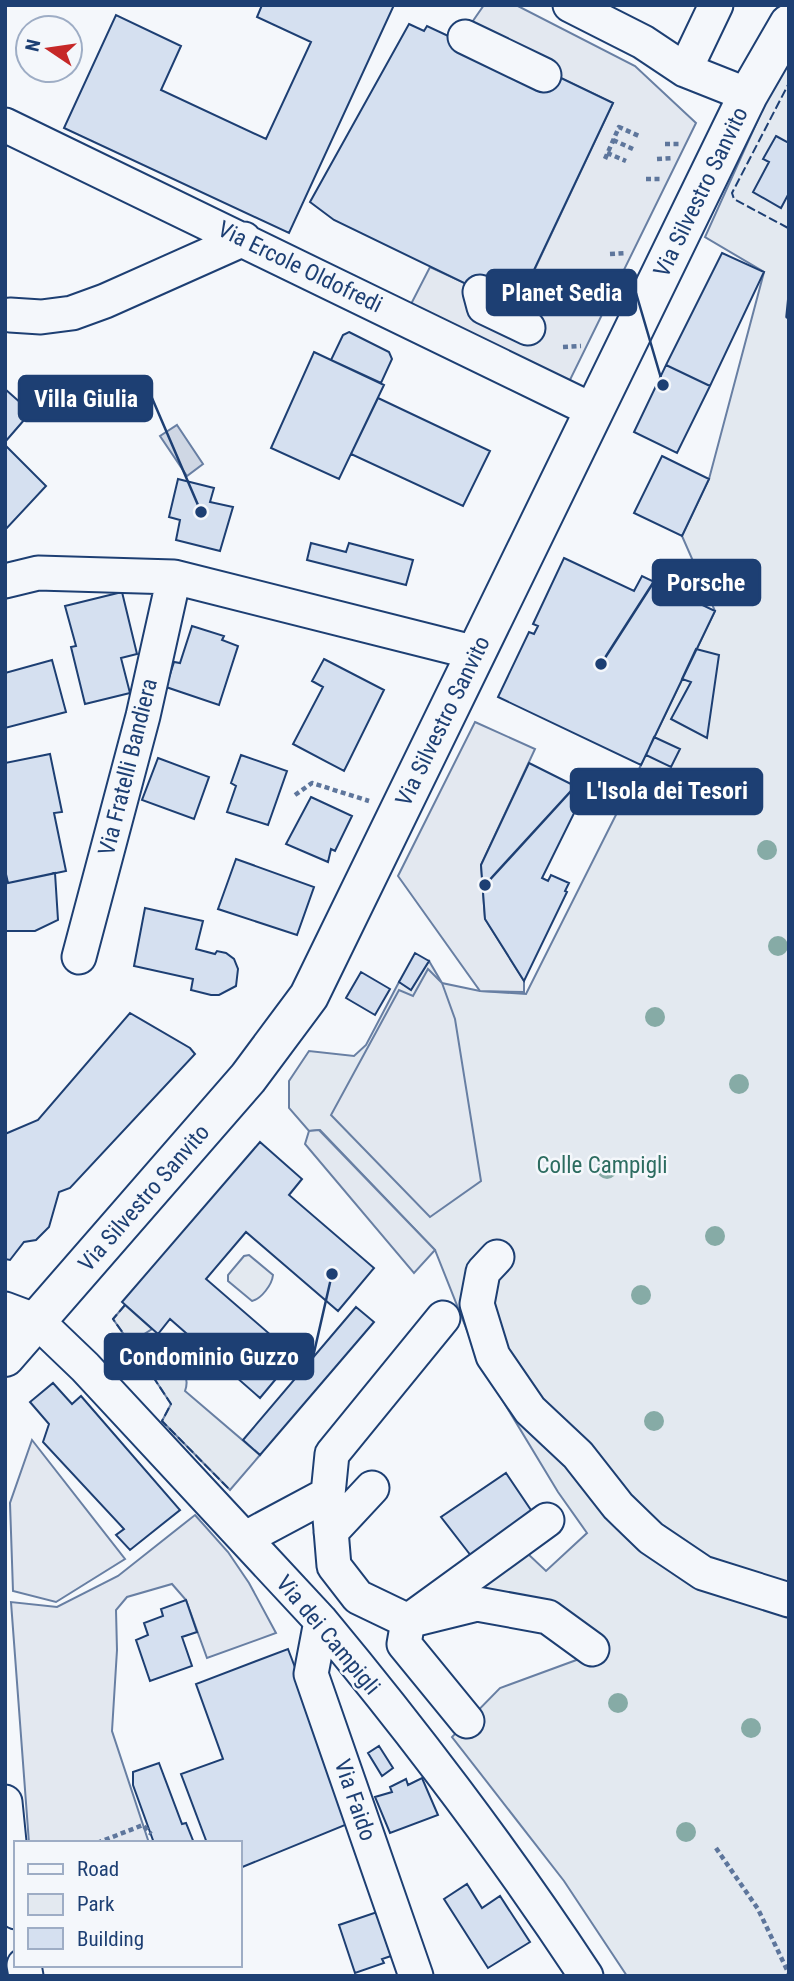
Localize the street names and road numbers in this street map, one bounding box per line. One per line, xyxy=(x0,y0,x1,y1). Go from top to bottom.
street label: Via Silvestro Sanvito xyxy=(648,103,754,281)
street label: Via Ercole Oldofredi xyxy=(213,215,387,319)
street label: Via Silvestro Sanvito xyxy=(390,632,496,810)
street label: Via Fratelli Bandiera xyxy=(93,676,163,858)
street label: Via Silvestro Sanvito xyxy=(73,1119,215,1277)
street label: Via dei Campigli xyxy=(270,1570,386,1700)
street label: Via Faido xyxy=(328,1756,382,1844)

